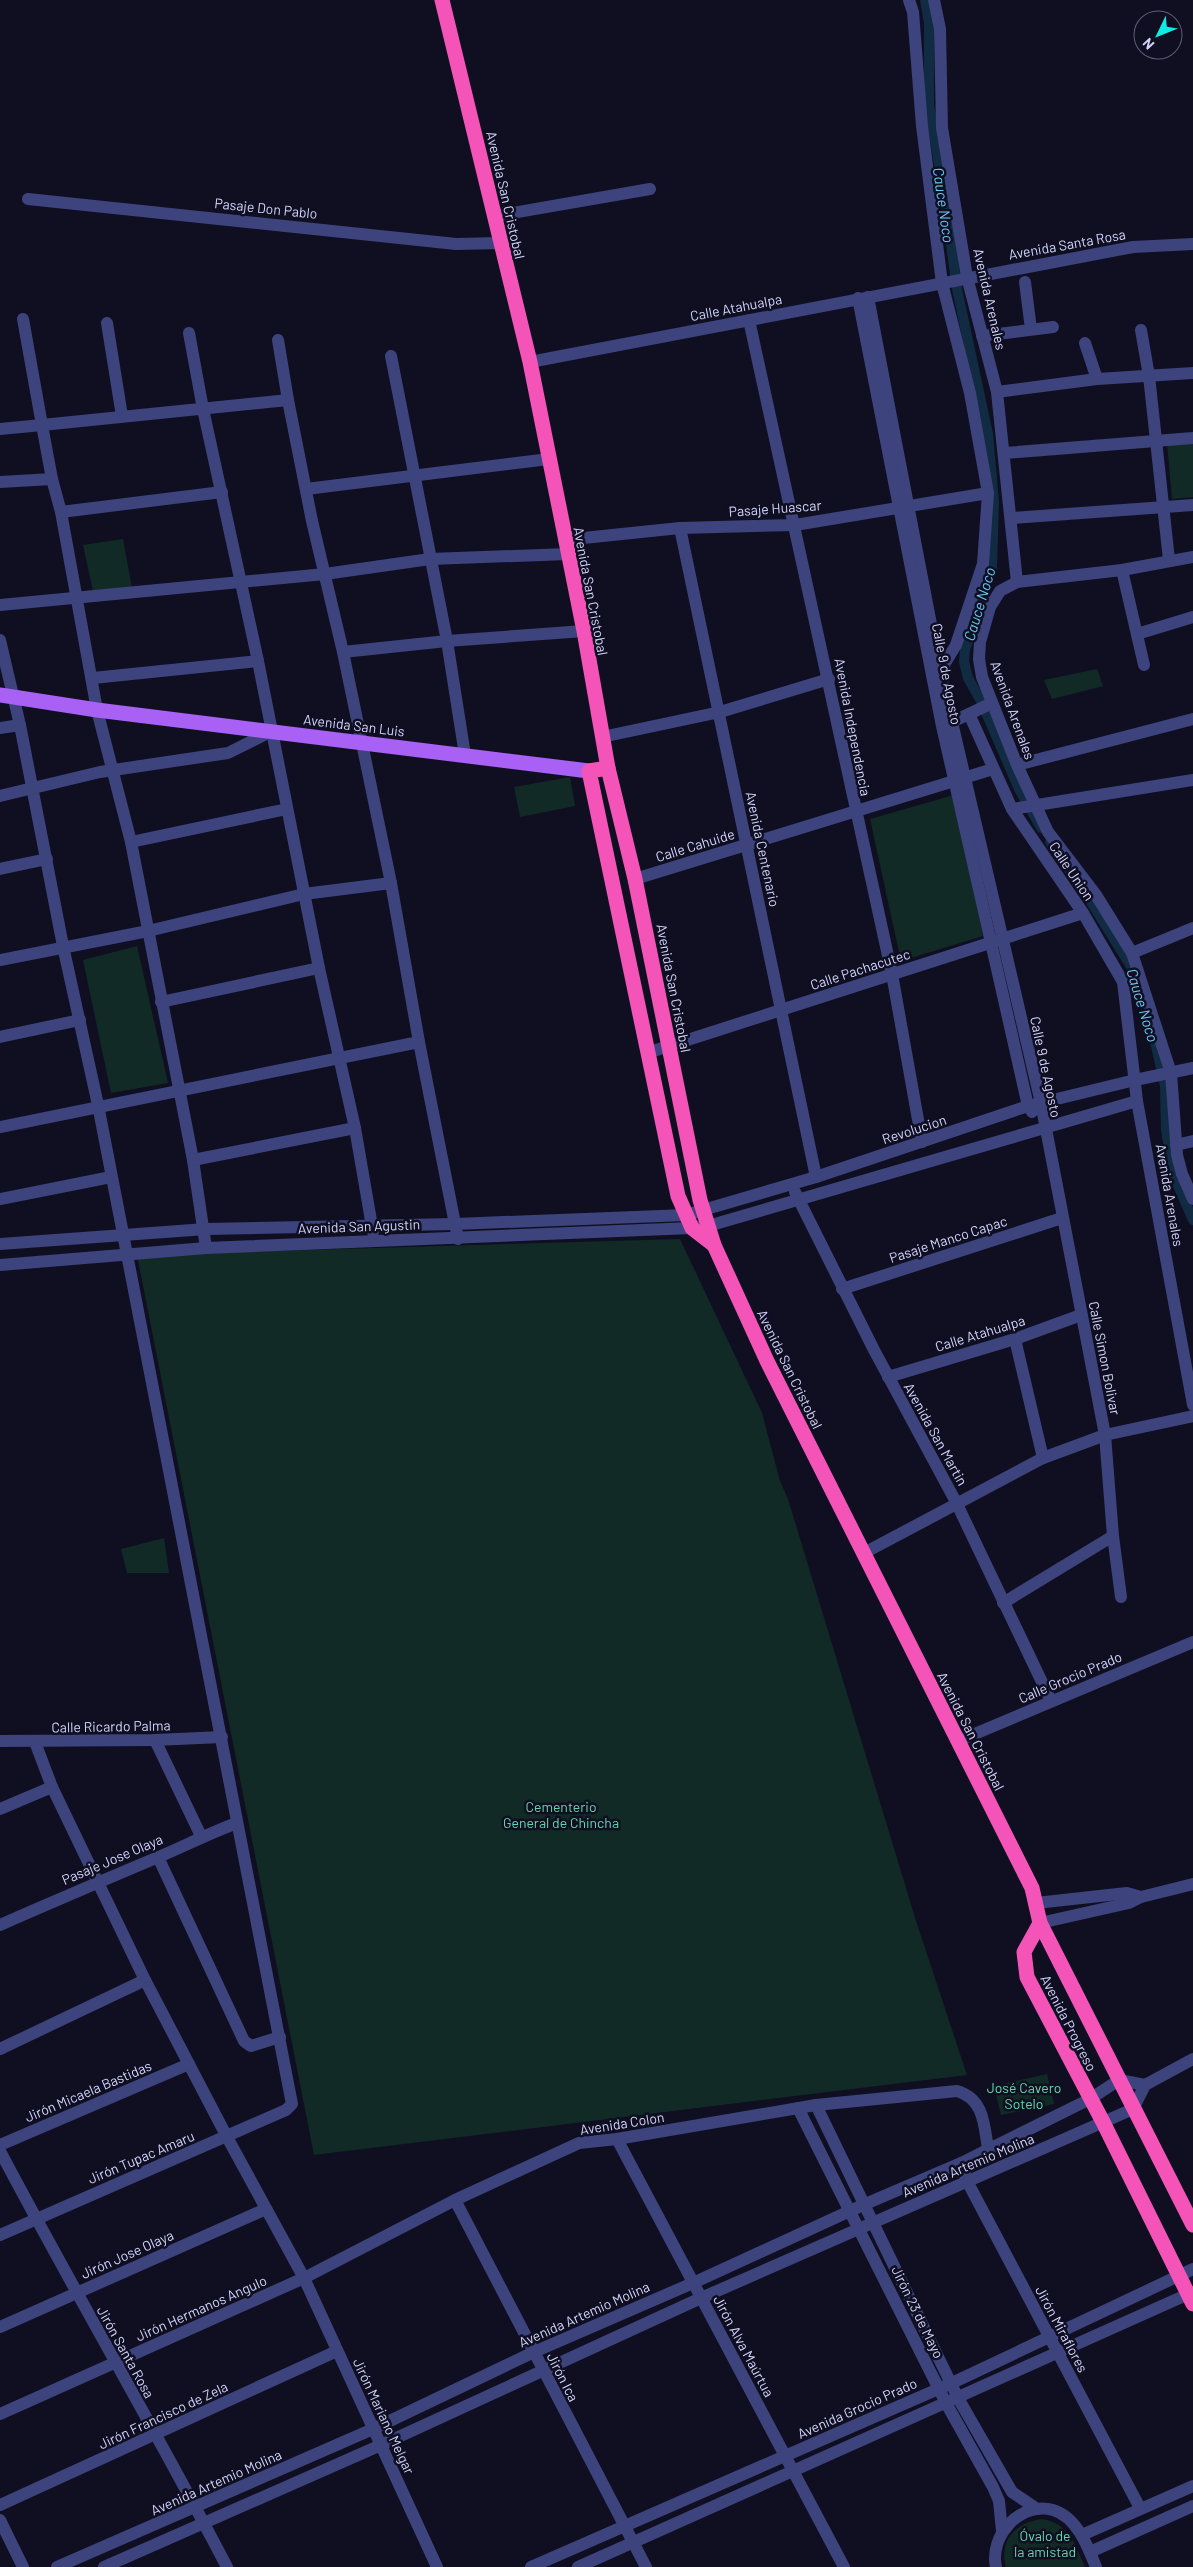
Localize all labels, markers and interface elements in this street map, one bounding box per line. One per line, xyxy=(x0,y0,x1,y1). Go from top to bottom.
north arrow xyxy=(1133,10,1183,60)
text: N xyxy=(1139,35,1158,53)
street label: Avenida San Cristobal xyxy=(483,129,529,261)
water label: Cauce Noco xyxy=(930,166,958,244)
street label: Pasaje Don Pablo xyxy=(214,194,318,222)
street label: Avenida Santa Rosa xyxy=(1007,225,1127,263)
street label: Avenida Arenales xyxy=(970,247,1010,352)
street label: Calle Atahualpa xyxy=(689,290,783,324)
street label: Pasaje Huascar xyxy=(728,496,822,520)
street label: Avenida San Cristobal xyxy=(570,525,612,657)
water label: Cauce Noco xyxy=(959,565,999,643)
street label: Calle 9 de Agosto xyxy=(929,622,965,726)
street label: Avenida Independencia xyxy=(831,657,875,797)
street label: Avenida Arenales xyxy=(987,658,1039,762)
street label: Avenida San Luis xyxy=(302,710,406,740)
street label: Avenida Centenario xyxy=(742,790,784,908)
street label: Calle Cahuide xyxy=(654,825,736,865)
street label: Calle Union xyxy=(1046,838,1098,904)
street label: Avenida San Cristobal xyxy=(653,922,695,1054)
street label: Calle Pachacutec xyxy=(808,945,912,993)
water label: Cauce Noco xyxy=(1123,966,1163,1044)
street label: Calle 9 de Agosto xyxy=(1027,1015,1065,1119)
street label: Revolucion xyxy=(880,1111,948,1147)
street label: Avenida Arenales xyxy=(1153,1142,1187,1248)
street label: Pasaje Manco Capac xyxy=(887,1212,1009,1266)
street label: Avenida San Agustin xyxy=(297,1215,421,1237)
street label: Calle Simon Bolivar xyxy=(1086,1300,1124,1416)
street label: Avenida San Cristobal xyxy=(754,1307,826,1431)
street label: Calle Atahualpa xyxy=(933,1311,1027,1355)
street label: Avenida San Martin xyxy=(901,1380,971,1488)
street label: Calle Grocio Prado xyxy=(1016,1648,1124,1706)
street label: Avenida San Cristobal xyxy=(934,1669,1008,1793)
street label: Calle Ricardo Palma xyxy=(51,1716,171,1736)
park label: Cementerio General de Chincha xyxy=(503,1798,619,1831)
street label: Pasaje Jose Olaya xyxy=(59,1830,165,1888)
street label: Avenida Progreso xyxy=(1037,1972,1101,2074)
street label: Jirón Micaela Bastidas xyxy=(22,2057,154,2125)
park label: José Cavero Sotelo xyxy=(987,2079,1061,2112)
street label: Avenida Colon xyxy=(579,2108,665,2138)
street label: Jirón Tupac Amaru xyxy=(85,2127,197,2187)
street label: Avenida Artemio Molina xyxy=(900,2130,1036,2200)
street label: Jirón Jose Olaya xyxy=(78,2226,176,2282)
street label: Jirón 23 de Mayo xyxy=(888,2263,948,2361)
street label: Jirón Hermanos Angulo xyxy=(133,2271,269,2345)
street label: Avenida Artemio Molina xyxy=(516,2277,652,2351)
street label: Jirón Miraflores xyxy=(1032,2283,1092,2375)
street label: Jirón Alva Maúrtua xyxy=(710,2292,778,2400)
street label: Jirón Santa Rosa xyxy=(94,2303,158,2401)
street label: Jirón Ica xyxy=(543,2350,583,2404)
street label: Jirón Mariano Melgar xyxy=(350,2355,418,2477)
street label: Avenida Grocio Prado xyxy=(795,2374,919,2442)
street label: Jirón Francisco de Zela xyxy=(96,2378,230,2452)
street label: Avenida Artemio Molina xyxy=(148,2445,284,2519)
park label: Óvalo de la amistad xyxy=(1014,2527,1076,2560)

